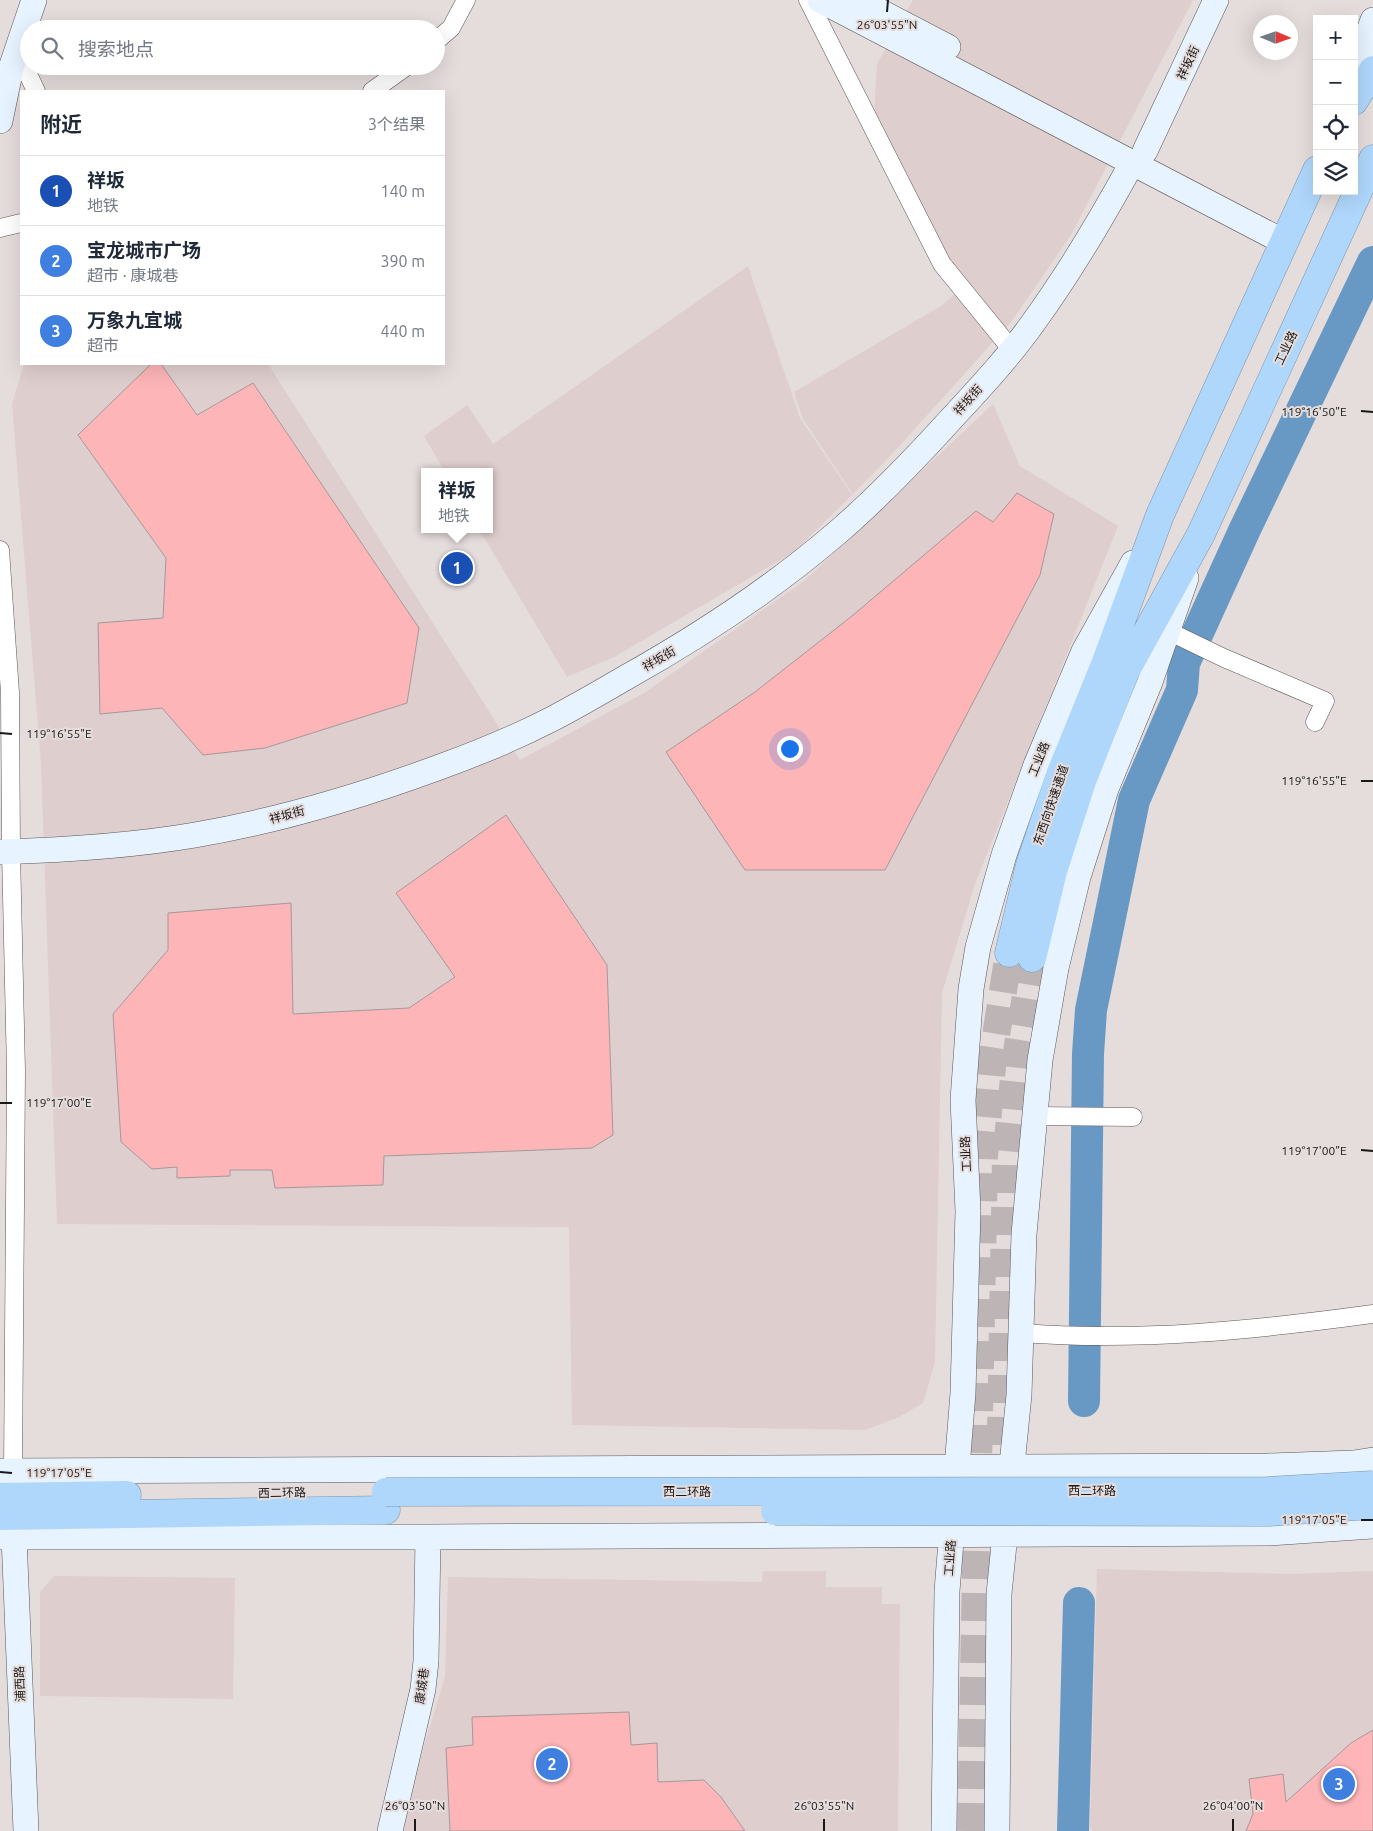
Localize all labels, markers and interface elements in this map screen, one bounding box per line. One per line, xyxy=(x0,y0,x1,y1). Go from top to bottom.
north arrow xyxy=(1253,15,1298,60)
map controls xyxy=(1313,15,1358,195)
button: + xyxy=(1313,15,1358,60)
text: 26°03'55"N xyxy=(857,18,917,31)
search box xyxy=(20,20,445,75)
icon: search xyxy=(38,34,66,62)
text: 搜索地点 xyxy=(78,38,154,60)
street label: 祥坂街 xyxy=(1174,44,1201,82)
button: − xyxy=(1313,60,1358,105)
button: locate xyxy=(1313,105,1358,150)
text: 附近 xyxy=(40,112,82,136)
text: 3个结果 xyxy=(368,115,425,133)
button: layers xyxy=(1313,150,1358,195)
text: 祥坂 xyxy=(87,169,125,191)
text: 1 xyxy=(51,182,61,200)
text: 140 m xyxy=(380,182,425,200)
text: 地铁 xyxy=(87,196,119,214)
text: 宝龙城市广场 xyxy=(87,239,201,261)
text: 2 xyxy=(51,252,61,270)
text: 390 m xyxy=(380,252,425,270)
text: 超市 · 康城巷 xyxy=(87,266,178,284)
text: 万象九宜城 xyxy=(87,309,182,331)
text: 3 xyxy=(51,322,61,340)
text: 440 m xyxy=(380,322,425,340)
street label: 工业路 xyxy=(1272,329,1299,367)
text: 超市 xyxy=(87,336,119,354)
street label: 祥坂街 xyxy=(951,382,985,417)
text: 119°16'50"E xyxy=(1281,405,1347,418)
popup xyxy=(421,468,493,533)
text: 祥坂 xyxy=(438,479,476,501)
text: 地铁 xyxy=(438,506,470,524)
pin: 1 xyxy=(441,549,473,587)
street label: 祥坂街 xyxy=(640,644,678,673)
text: 119°16'55"E xyxy=(26,727,92,740)
your location xyxy=(777,736,803,762)
street label: 工业路 xyxy=(1026,740,1051,778)
street label: 东西向快速通道 xyxy=(1031,763,1070,847)
text: 119°16'55"E xyxy=(1281,774,1347,787)
street label: 祥坂街 xyxy=(268,804,306,825)
text: 119°17'00"E xyxy=(26,1096,92,1109)
street label: 工业路 xyxy=(958,1136,973,1172)
text: 119°17'00"E xyxy=(1281,1144,1347,1157)
text: 119°17'05"E xyxy=(26,1466,92,1479)
street label: 西二环路 xyxy=(1068,1484,1116,1497)
street label: 西二环路 xyxy=(663,1485,711,1498)
street label: 西二环路 xyxy=(258,1486,306,1499)
text: 119°17'05"E xyxy=(1281,1513,1347,1526)
street label: 工业路 xyxy=(942,1540,957,1576)
street label: 浦西路 xyxy=(12,1666,27,1702)
street label: 康城巷 xyxy=(413,1667,430,1705)
pin: 2 xyxy=(536,1745,568,1783)
pin: 3 xyxy=(1323,1765,1355,1803)
text: 26°03'50"N xyxy=(385,1799,445,1812)
text: 26°03'55"N xyxy=(794,1799,854,1812)
text: 26°04'00"N xyxy=(1203,1799,1263,1812)

